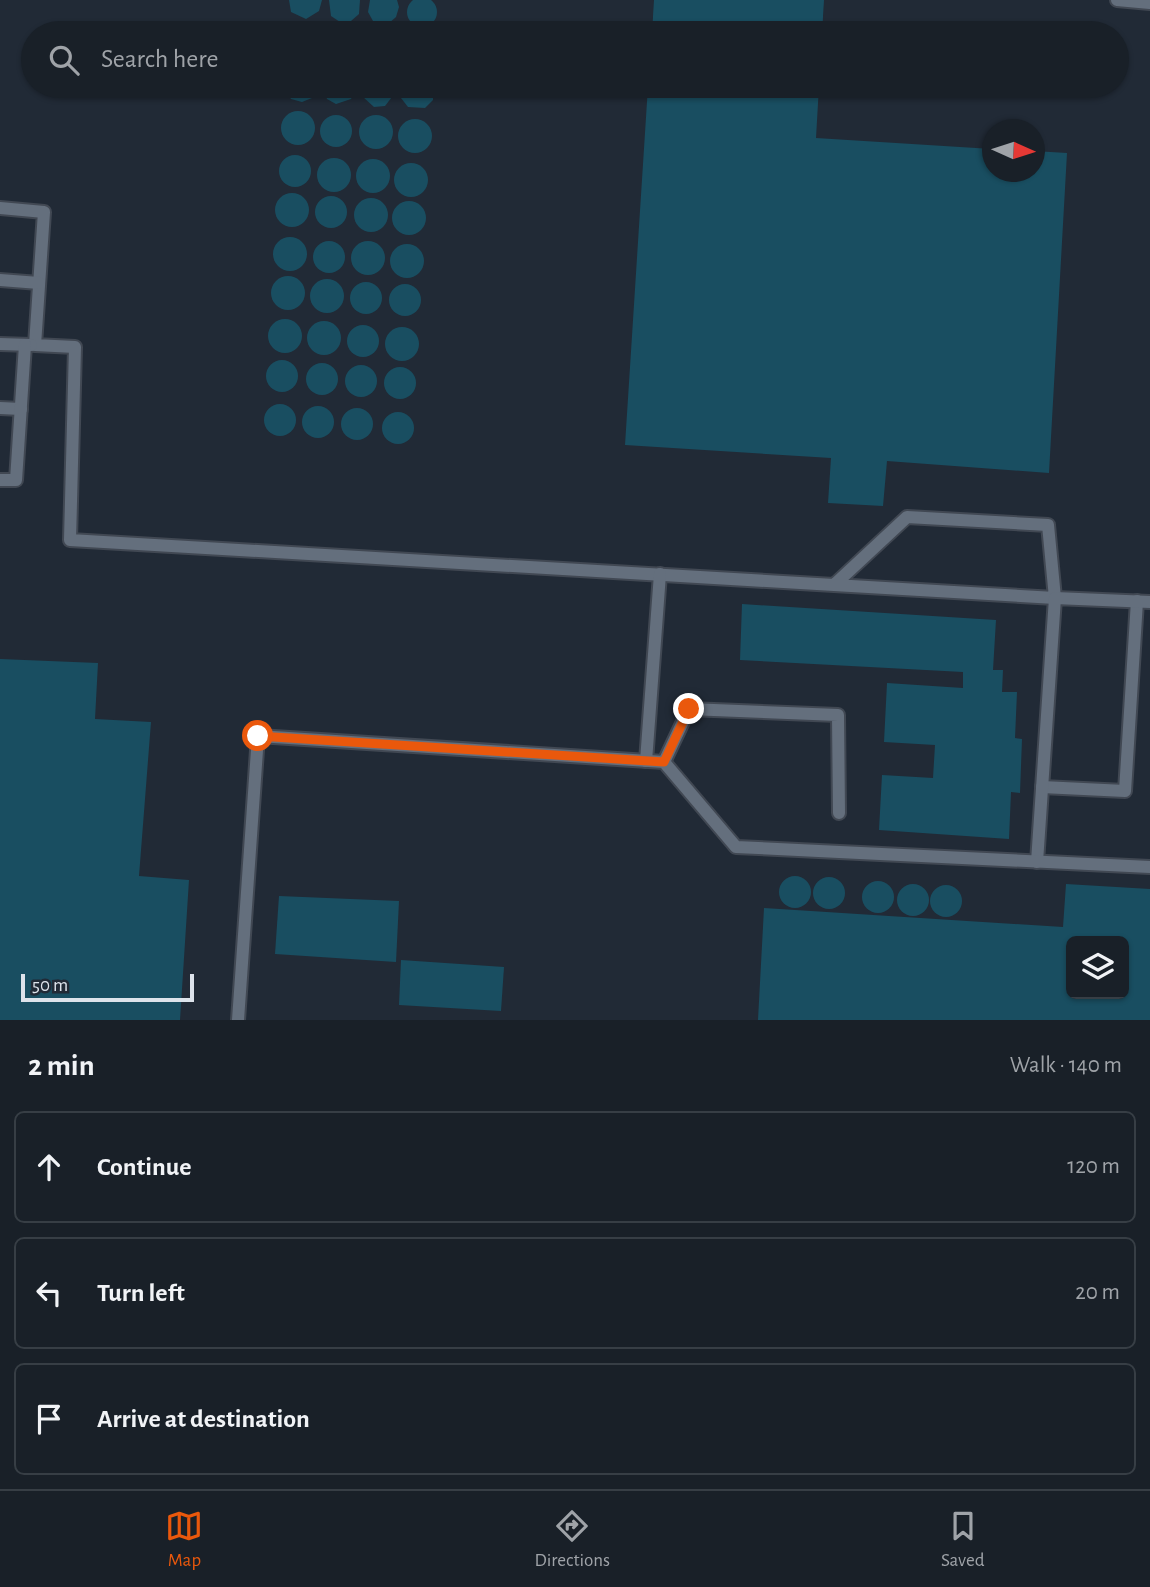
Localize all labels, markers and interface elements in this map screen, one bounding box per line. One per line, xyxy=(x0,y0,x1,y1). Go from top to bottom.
search box xyxy=(21,21,1129,98)
icon: search xyxy=(45,41,83,79)
text: Search here xyxy=(101,46,219,72)
north arrow xyxy=(982,119,1045,182)
route end xyxy=(673,693,704,724)
route start xyxy=(242,720,273,751)
map controls xyxy=(1066,936,1129,999)
button: layers xyxy=(1066,936,1129,999)
scale bar xyxy=(21,971,194,1003)
text: 50 m xyxy=(32,976,68,995)
text: 2 min xyxy=(28,1051,95,1081)
text: Walk · 140 m xyxy=(1010,1054,1122,1077)
icon: ahead xyxy=(30,1148,68,1186)
text: Continue xyxy=(97,1154,192,1180)
text: 120 m xyxy=(1067,1155,1120,1178)
icon: left xyxy=(30,1274,68,1312)
text: Turn left xyxy=(97,1280,185,1306)
text: 20 m xyxy=(1075,1281,1120,1304)
icon: arrive xyxy=(30,1400,68,1438)
text: Arrive at destination xyxy=(97,1406,310,1432)
tab: Map xyxy=(165,1507,203,1572)
tab: Directions xyxy=(534,1507,610,1572)
tab: Saved xyxy=(941,1507,985,1572)

